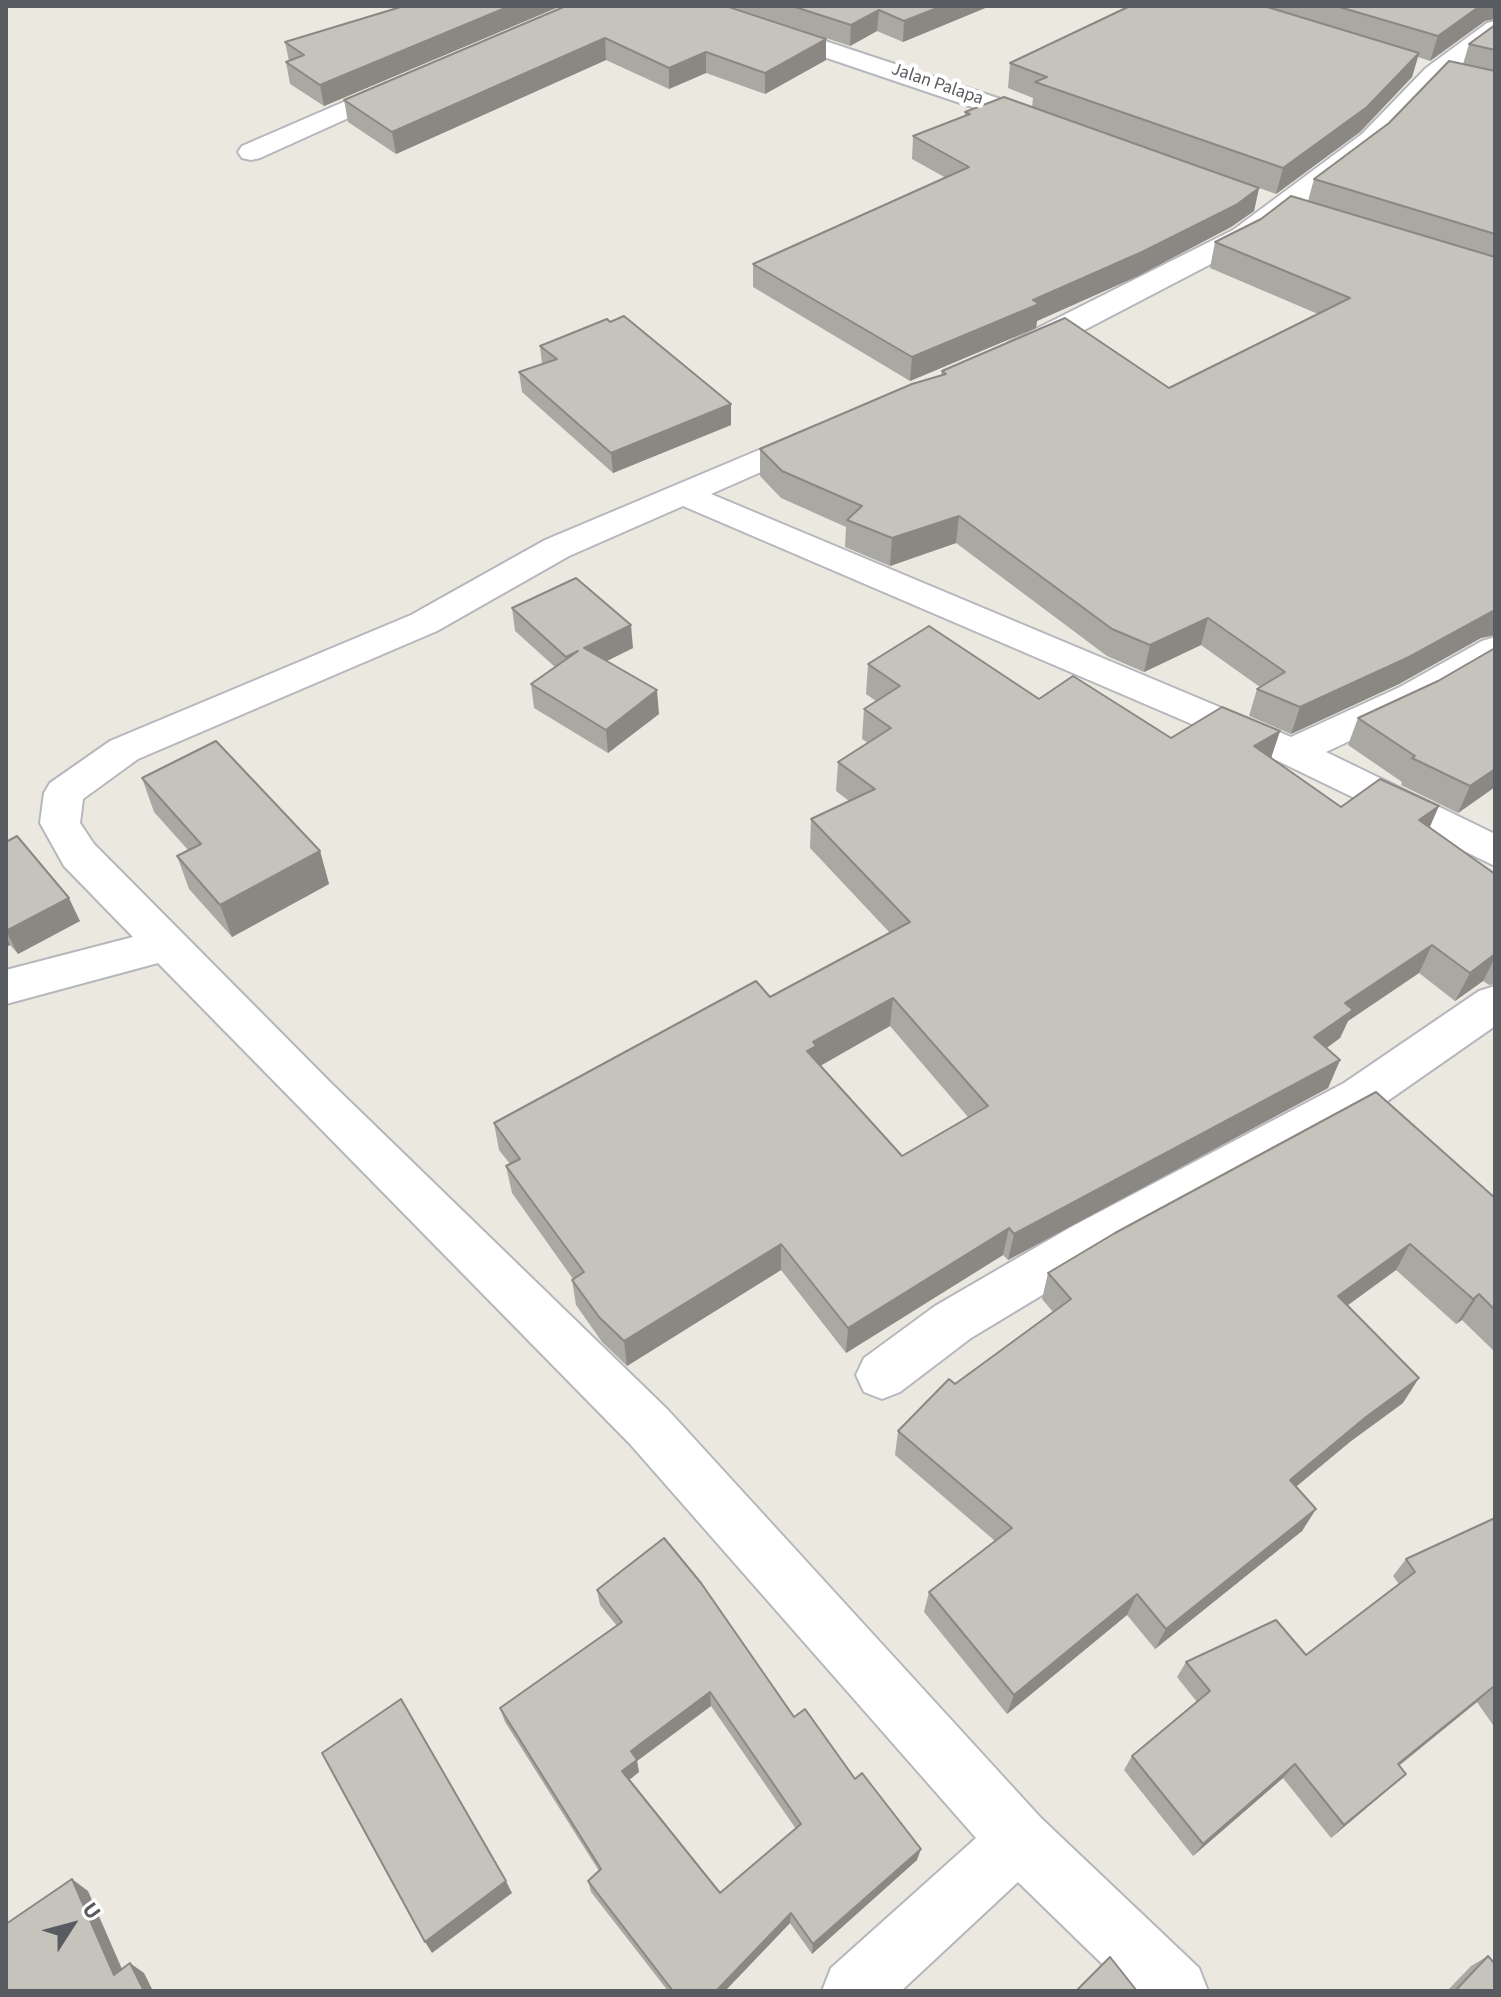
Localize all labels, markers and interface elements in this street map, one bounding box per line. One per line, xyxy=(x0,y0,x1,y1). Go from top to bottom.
street label: Jalan Palapa xyxy=(888,59,986,111)
north arrow xyxy=(32,1885,112,1965)
text: U xyxy=(74,1896,109,1926)

